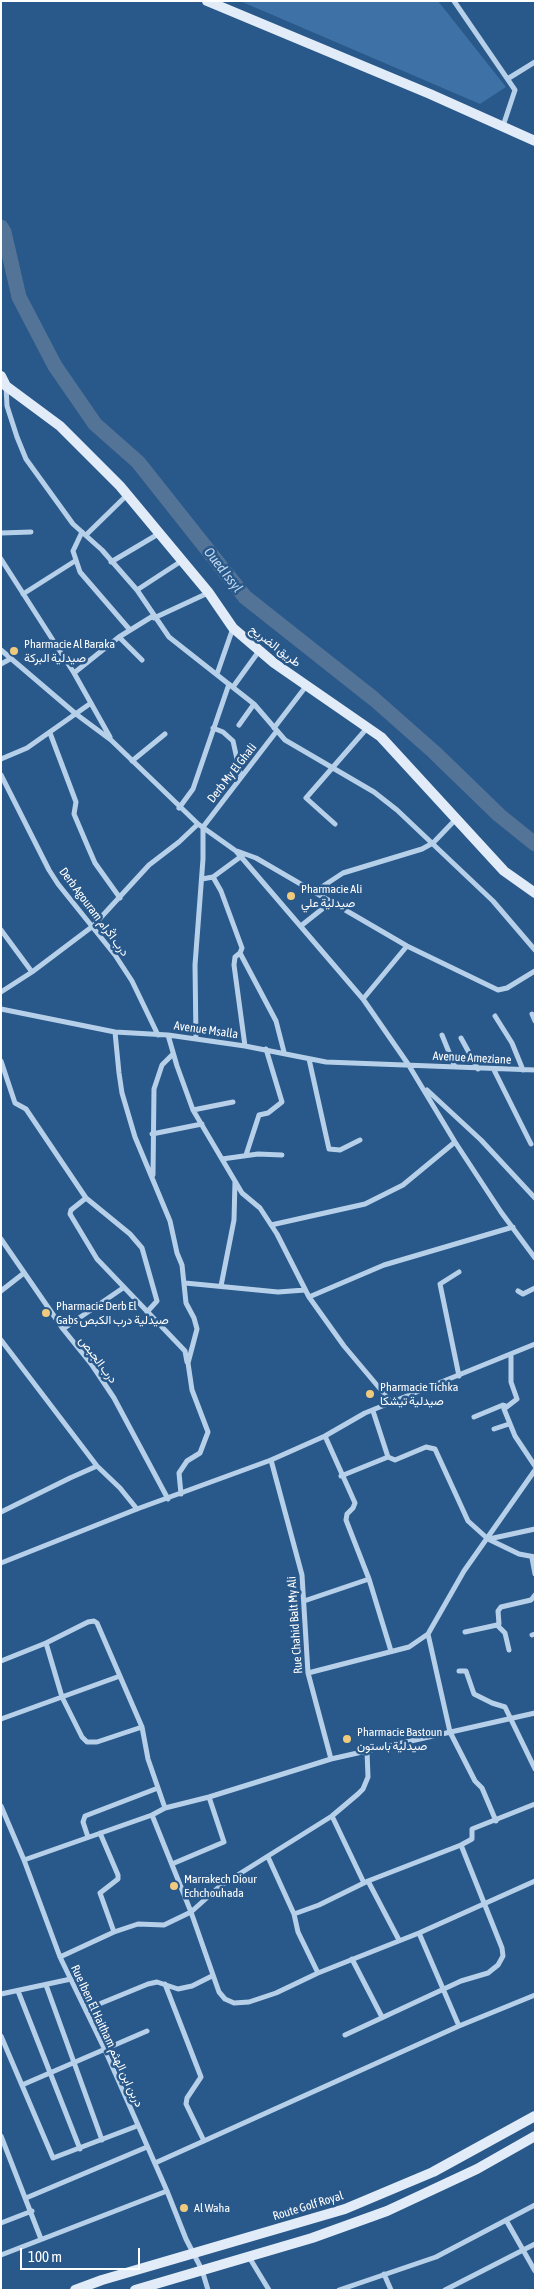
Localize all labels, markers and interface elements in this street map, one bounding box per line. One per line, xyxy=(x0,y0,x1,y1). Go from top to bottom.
water label: Oued Issyl xyxy=(200,544,246,596)
street label: طريق الضريح xyxy=(246,622,304,670)
place label: Pharmacie Al Baraka صيدلية البركة xyxy=(24,637,115,665)
marker: Pharmacie Al Baraka صيدلية البركة xyxy=(8,645,20,657)
street label: Derb My El Ghali xyxy=(204,740,260,806)
street label: Derb Agouram درب اڭرام xyxy=(56,865,132,959)
place label: Pharmacie Ali صيدلية علي xyxy=(301,882,362,910)
marker: Pharmacie Ali صيدلية علي xyxy=(285,890,297,902)
street label: Avenue Msalla xyxy=(173,1018,239,1042)
street label: Avenue Ameziane xyxy=(432,1049,512,1067)
place label: Pharmacie Derb El Gabs صيدلية درب الكبص xyxy=(56,1299,169,1327)
marker: Pharmacie Derb El Gabs صيدلية درب الكبص xyxy=(40,1307,52,1319)
street label: درب الجبص xyxy=(76,1334,120,1386)
place label: Pharmacie Tichka صيدلية تيشكا xyxy=(380,1380,458,1408)
marker: Pharmacie Tichka صيدلية تيشكا xyxy=(364,1388,376,1400)
street label: Rue Chahid Balt My Ali xyxy=(284,1576,306,1674)
place label: Pharmacie Bastoun صيدلية باستون xyxy=(357,1725,442,1753)
marker: Pharmacie Bastoun صيدلية باستون xyxy=(341,1733,353,1745)
place label: Marrakech Diour Echchouhada xyxy=(184,1872,257,1900)
marker: Marrakech Diour Echchouhada xyxy=(168,1880,180,1892)
street label: Rue Iben El Haitham دربن ابن الهثم xyxy=(68,1963,146,2109)
street label: Route Golf Royal xyxy=(271,2188,345,2224)
place label: Al Waha xyxy=(194,2201,230,2215)
marker: Al Waha xyxy=(178,2202,190,2214)
scale bar xyxy=(22,2238,142,2270)
text: 100 m xyxy=(28,2248,62,2265)

